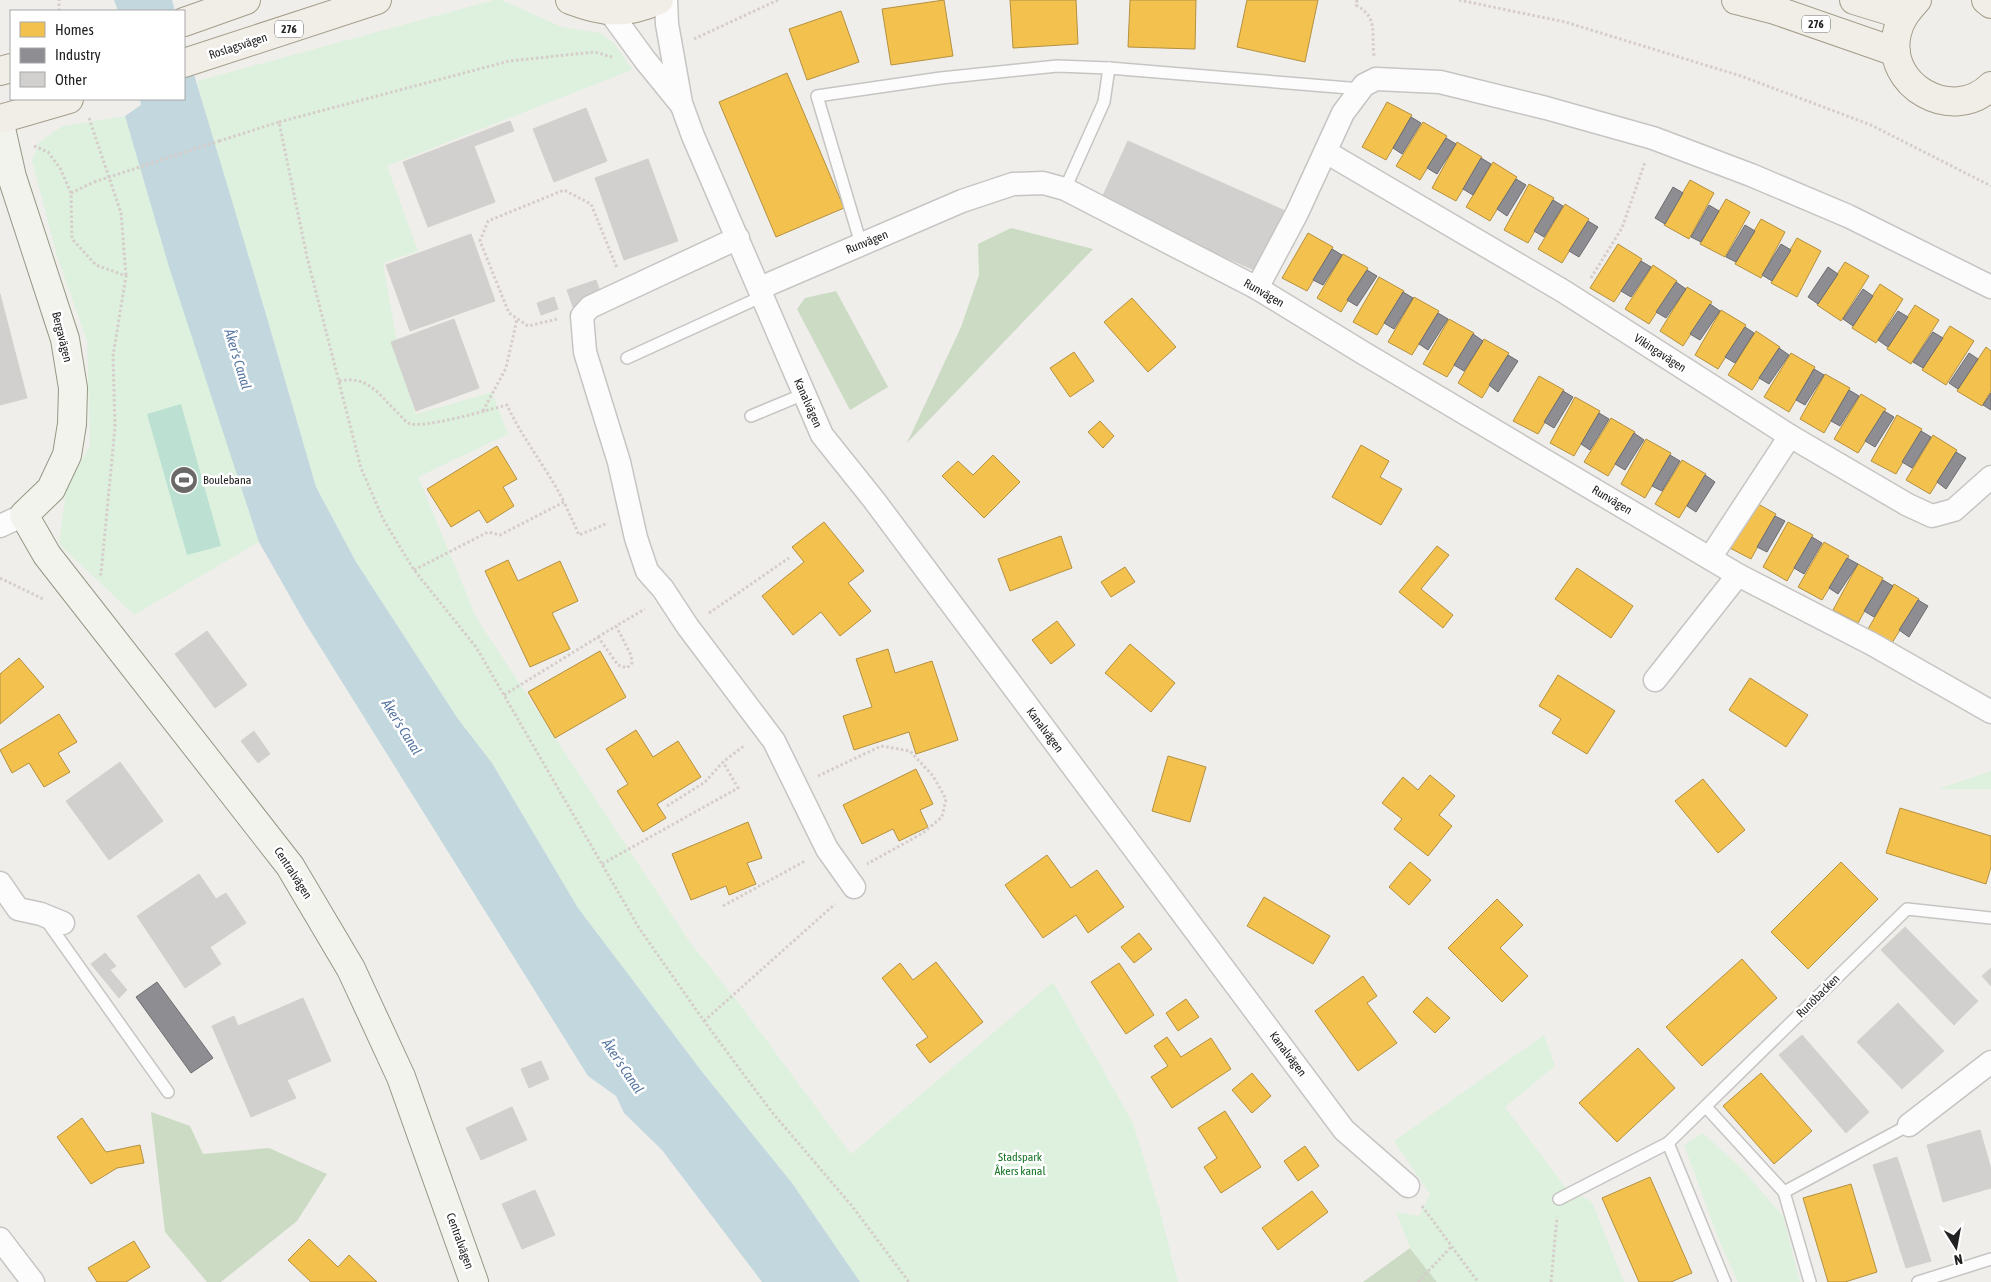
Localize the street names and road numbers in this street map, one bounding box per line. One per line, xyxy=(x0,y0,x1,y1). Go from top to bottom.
road number: 276 xyxy=(1802,15,1830,32)
road number: 276 xyxy=(275,20,303,38)
street label: Roslagsvägen xyxy=(207,30,269,62)
street label: Runvägen xyxy=(844,227,890,257)
street label: Runvägen xyxy=(1241,276,1287,310)
street label: Bergavägen xyxy=(49,310,75,364)
street label: Vikingavägen xyxy=(1631,331,1689,375)
street label: Kanalvägen xyxy=(791,376,825,430)
street label: Runvägen xyxy=(1589,483,1635,517)
street label: Kanalvägen xyxy=(1024,705,1066,755)
street label: Centralvägen xyxy=(271,845,315,901)
street label: Runöbacken xyxy=(1794,972,1842,1020)
street label: Kanalvägen xyxy=(1267,1029,1309,1079)
street label: Centralvägen xyxy=(443,1211,477,1271)

